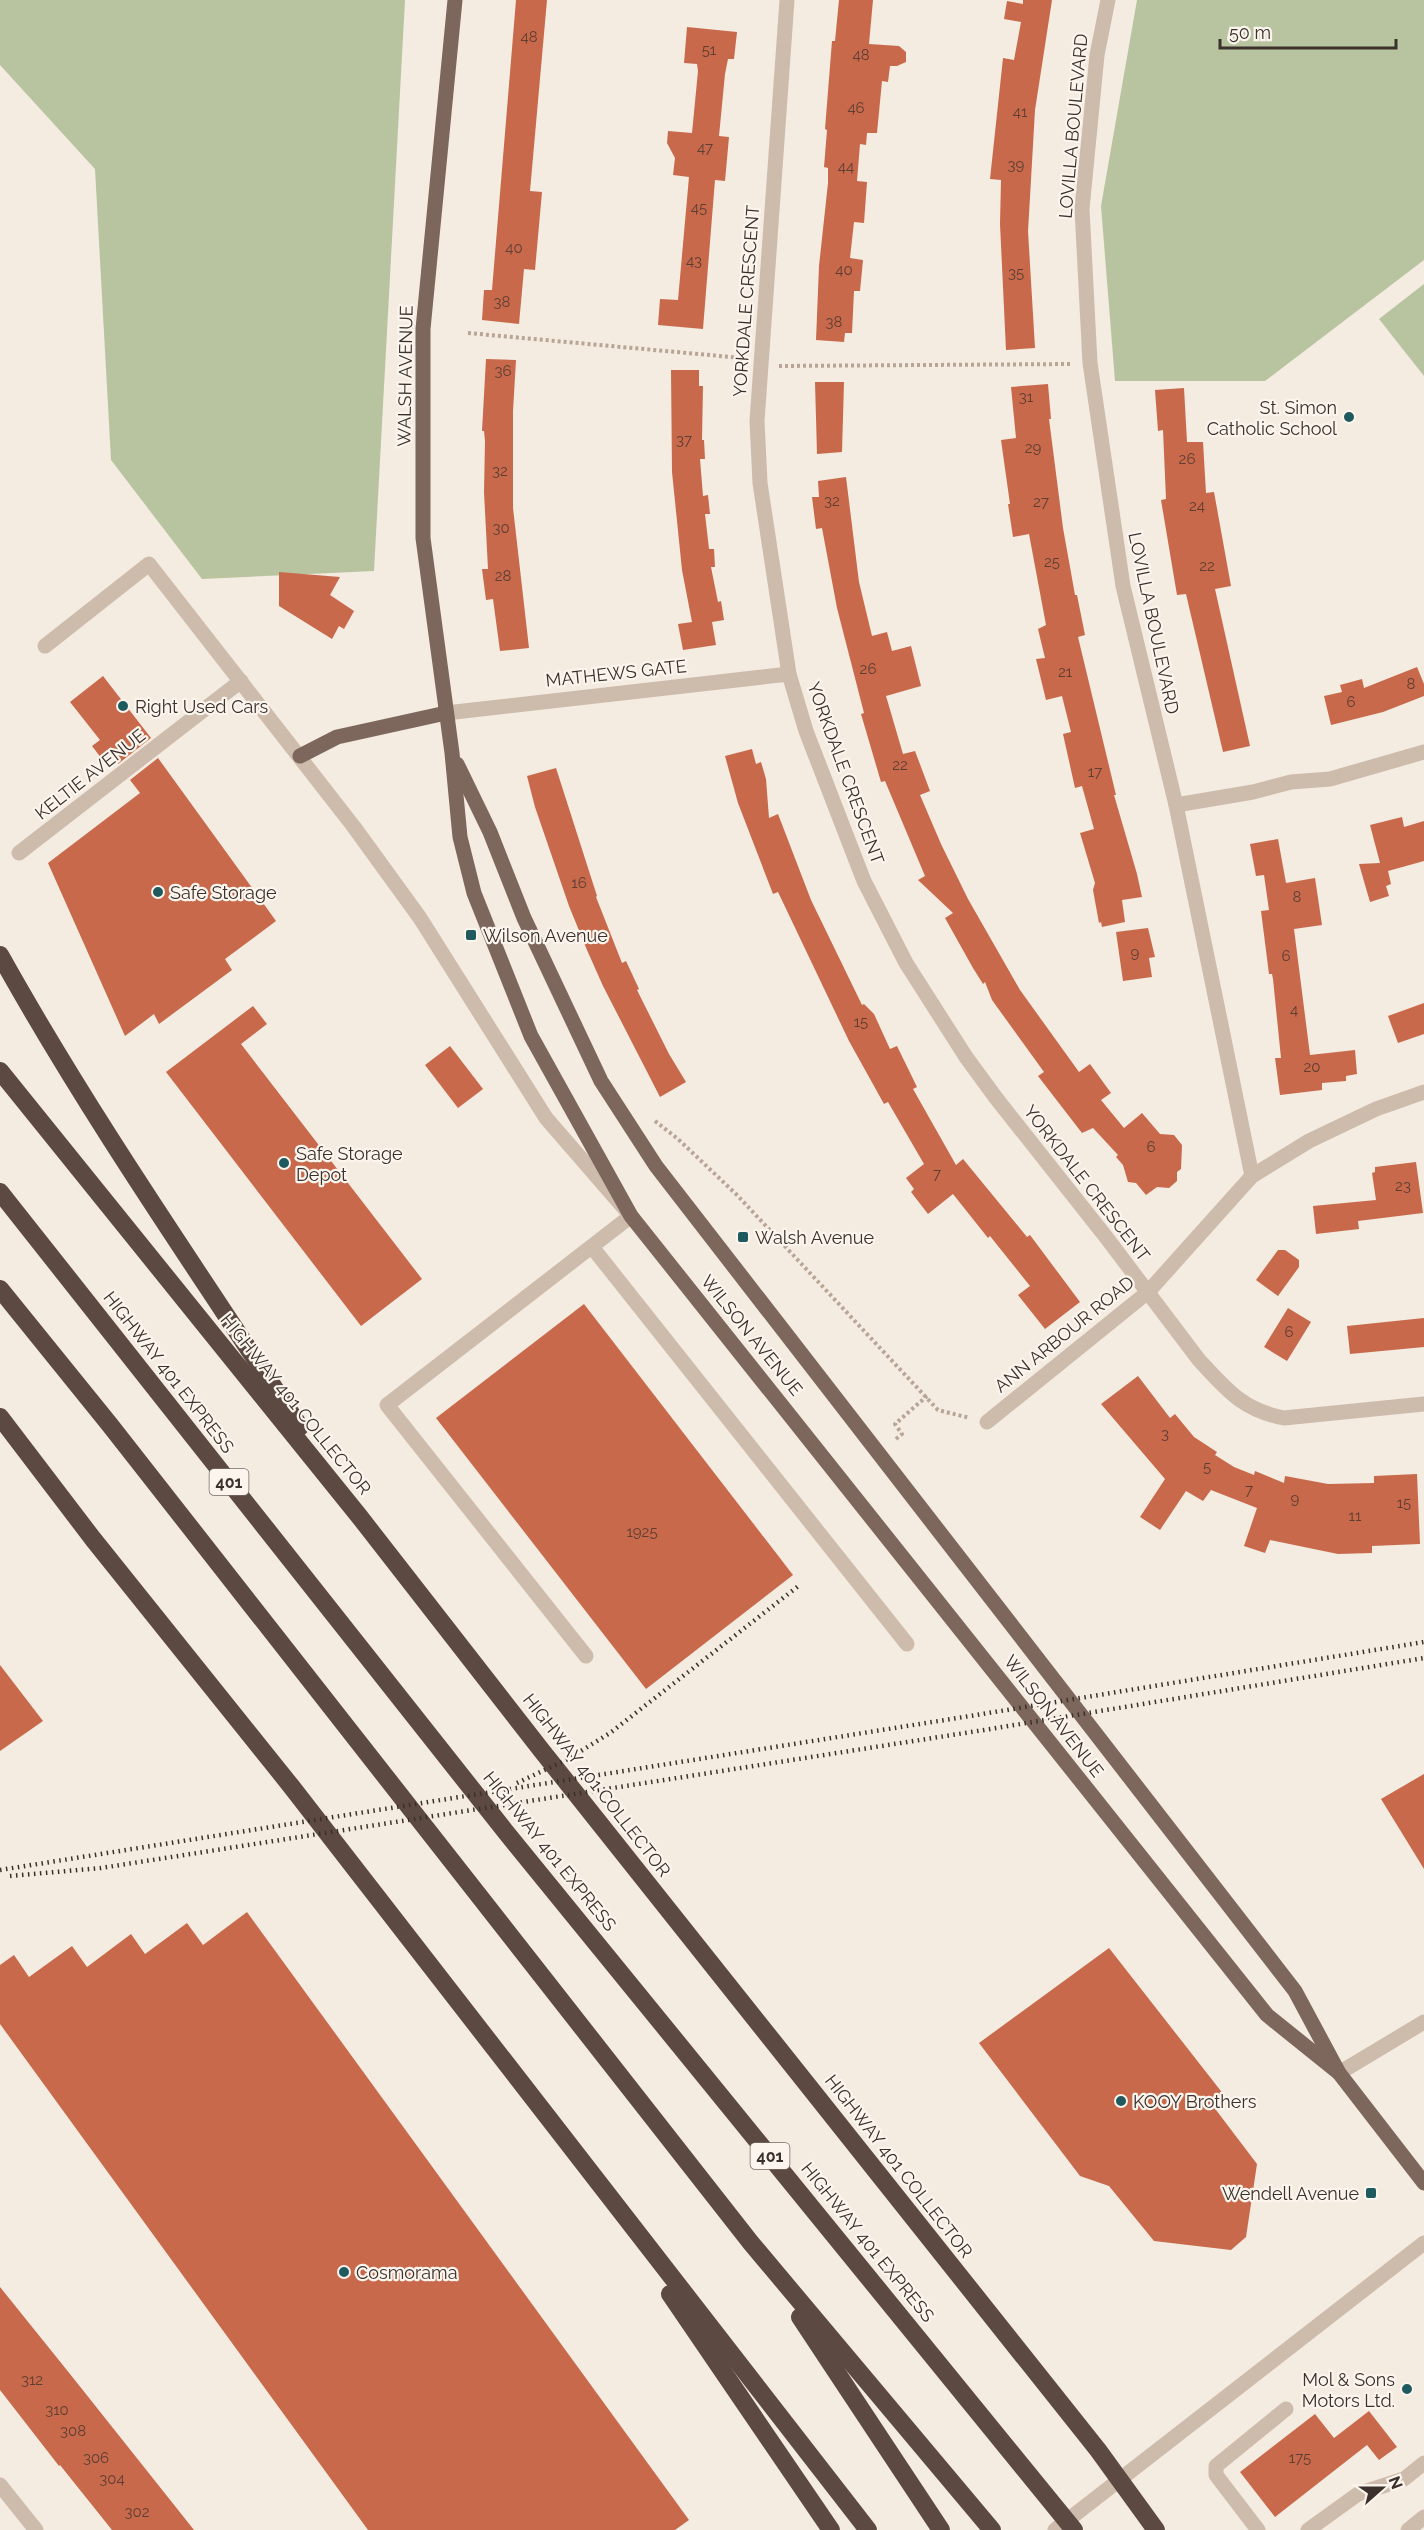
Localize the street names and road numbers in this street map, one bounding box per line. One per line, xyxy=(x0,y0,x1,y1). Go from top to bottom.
street label: LOVILLA BOULEVARD xyxy=(1054,33,1092,219)
street label: YORKDALE CRESCENT xyxy=(729,204,763,398)
street label: WALSH AVENUE xyxy=(393,305,417,447)
street label: LOVILLA BOULEVARD xyxy=(1124,530,1184,716)
street label: MATHEWS GATE xyxy=(544,655,688,691)
street label: YORKDALE CRESCENT xyxy=(803,679,889,867)
street label: KELTIE AVENUE xyxy=(31,724,149,824)
street label: YORKDALE CRESCENT xyxy=(1019,1101,1155,1265)
street label: WILSON AVENUE xyxy=(697,1271,807,1399)
street label: ANN ARBOUR ROAD xyxy=(990,1271,1138,1397)
street label: HIGHWAY 401 EXPRESS xyxy=(99,1287,239,1457)
street label: HIGHWAY 401 COLLECTOR xyxy=(216,1309,376,1499)
road number: 401 xyxy=(210,1469,248,1495)
street label: WILSON AVENUE xyxy=(1000,1651,1108,1781)
street label: HIGHWAY 401 COLLECTOR xyxy=(519,1689,675,1881)
street label: HIGHWAY 401 EXPRESS xyxy=(479,1767,621,1935)
street label: HIGHWAY 401 COLLECTOR xyxy=(821,2070,977,2262)
road number: 401 xyxy=(750,2143,790,2169)
street label: HIGHWAY 401 EXPRESS xyxy=(797,2158,939,2326)

